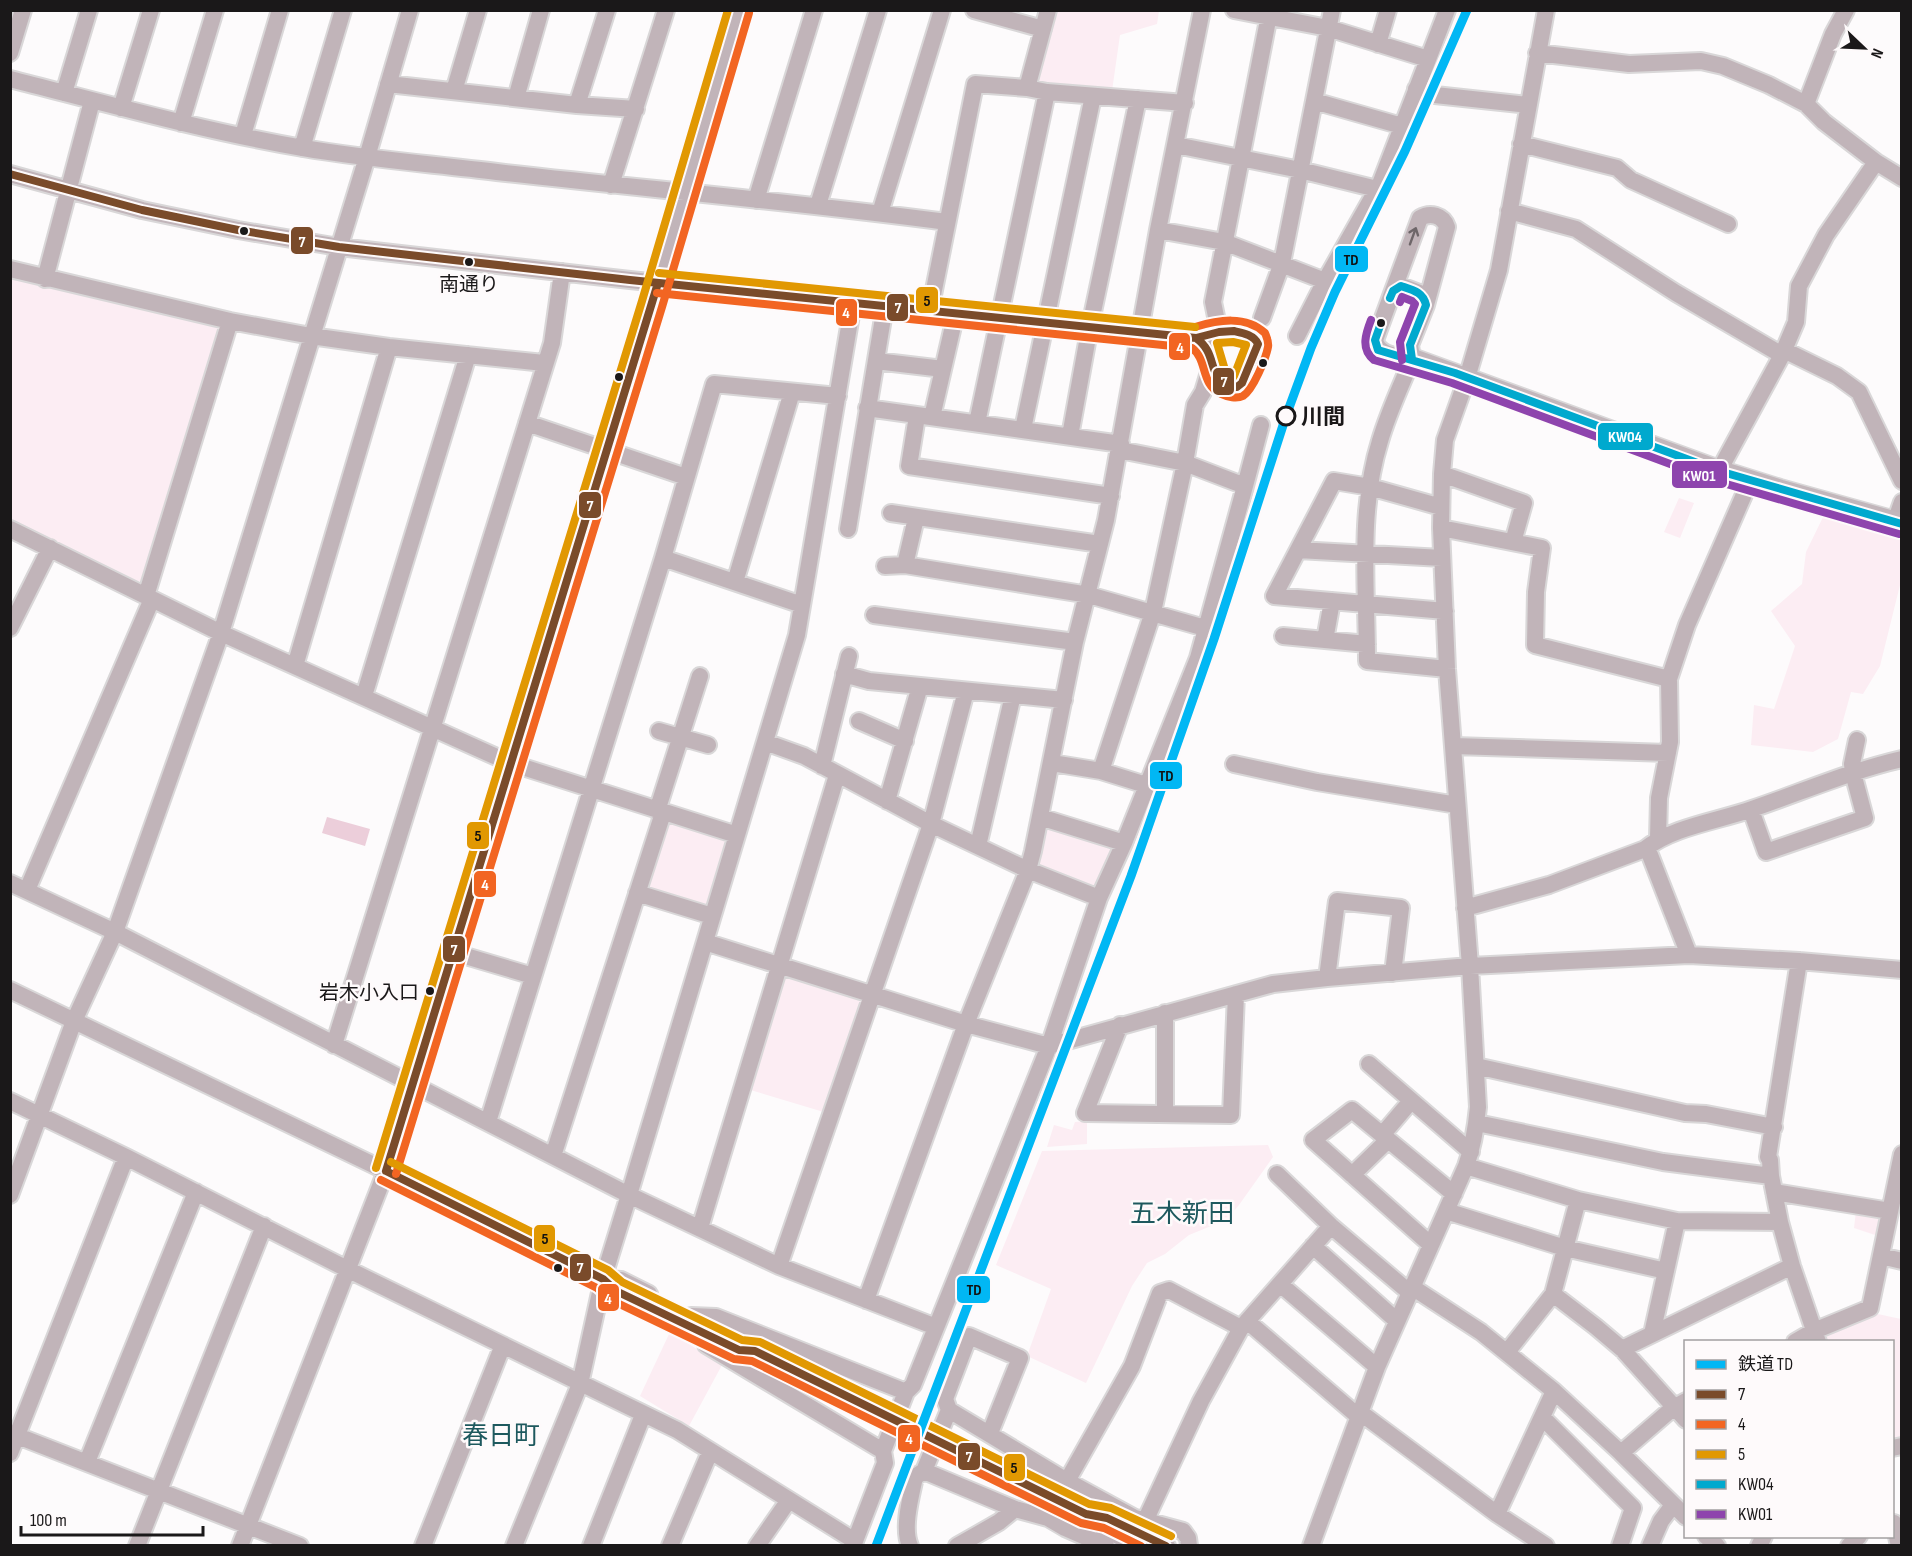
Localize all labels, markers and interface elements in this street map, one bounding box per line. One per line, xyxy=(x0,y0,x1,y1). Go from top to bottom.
north arrow xyxy=(1834,18,1894,78)
text: N xyxy=(1866,46,1887,61)
unlabelled marker xyxy=(238,225,250,237)
line badge: 7 xyxy=(290,226,314,255)
one-way arrow xyxy=(1408,227,1419,245)
text: 7 xyxy=(299,233,306,252)
line badge: TD xyxy=(1334,245,1369,273)
text: TD xyxy=(1343,251,1359,270)
marker: 南通り xyxy=(463,256,475,268)
place label: 南通り xyxy=(439,273,499,297)
line badge: 5 xyxy=(915,286,939,314)
text: 5 xyxy=(923,292,931,311)
line badge: 7 xyxy=(886,293,909,322)
line badge: 4 xyxy=(835,298,858,327)
text: 7 xyxy=(895,299,902,318)
text: 4 xyxy=(842,304,850,323)
unlabelled marker xyxy=(1375,317,1387,329)
line badge: 4 xyxy=(1168,332,1191,361)
text: 4 xyxy=(1176,339,1184,358)
unlabelled marker xyxy=(1257,357,1269,369)
line badge: 7 xyxy=(1212,367,1235,396)
unlabelled marker xyxy=(613,371,625,383)
text: 7 xyxy=(1221,373,1228,392)
place label: 川間 xyxy=(1301,404,1345,431)
marker: 川間 xyxy=(1276,406,1296,426)
line badge: KW04 xyxy=(1597,422,1654,451)
text: KW04 xyxy=(1608,428,1643,447)
line badge: KW01 xyxy=(1671,460,1728,489)
text: KW01 xyxy=(1683,467,1716,486)
line badge: 7 xyxy=(578,491,602,519)
text: 7 xyxy=(587,497,594,516)
line badge: TD xyxy=(1149,761,1183,790)
text: TD xyxy=(1158,767,1174,786)
line badge: 5 xyxy=(466,821,490,850)
text: 5 xyxy=(474,827,482,846)
line badge: 4 xyxy=(473,870,497,898)
text: 4 xyxy=(481,876,489,895)
line badge: 7 xyxy=(442,935,466,963)
text: 7 xyxy=(451,941,458,960)
place label: 岩木小入口 xyxy=(319,981,419,1005)
marker: 岩木小入口 xyxy=(424,985,436,997)
district label: 五木新田 xyxy=(1130,1199,1234,1230)
line badge: 5 xyxy=(533,1224,556,1253)
text: 5 xyxy=(541,1230,549,1249)
line badge: 7 xyxy=(569,1253,592,1282)
text: 7 xyxy=(577,1259,584,1278)
unlabelled marker xyxy=(552,1262,564,1274)
line badge: TD xyxy=(956,1275,991,1304)
text: TD xyxy=(966,1281,982,1300)
line badge: 4 xyxy=(597,1283,620,1312)
text: 4 xyxy=(604,1290,612,1309)
legend xyxy=(1684,1340,1894,1538)
text: 鉄道 TD xyxy=(1738,1354,1793,1375)
text: 7 xyxy=(1738,1384,1746,1405)
text: 4 xyxy=(1738,1414,1746,1435)
district label: 春日町 xyxy=(462,1421,540,1452)
line badge: 4 xyxy=(897,1424,921,1453)
text: 4 xyxy=(905,1430,913,1449)
line badge: 7 xyxy=(957,1442,981,1471)
text: 5 xyxy=(1738,1444,1745,1465)
text: 7 xyxy=(966,1448,973,1467)
line badge: 5 xyxy=(1003,1453,1026,1482)
text: 5 xyxy=(1010,1459,1018,1478)
text: KW04 xyxy=(1738,1474,1774,1495)
scale bar xyxy=(21,1499,202,1537)
text: KW01 xyxy=(1738,1504,1773,1525)
text: 100 m xyxy=(30,1510,67,1531)

